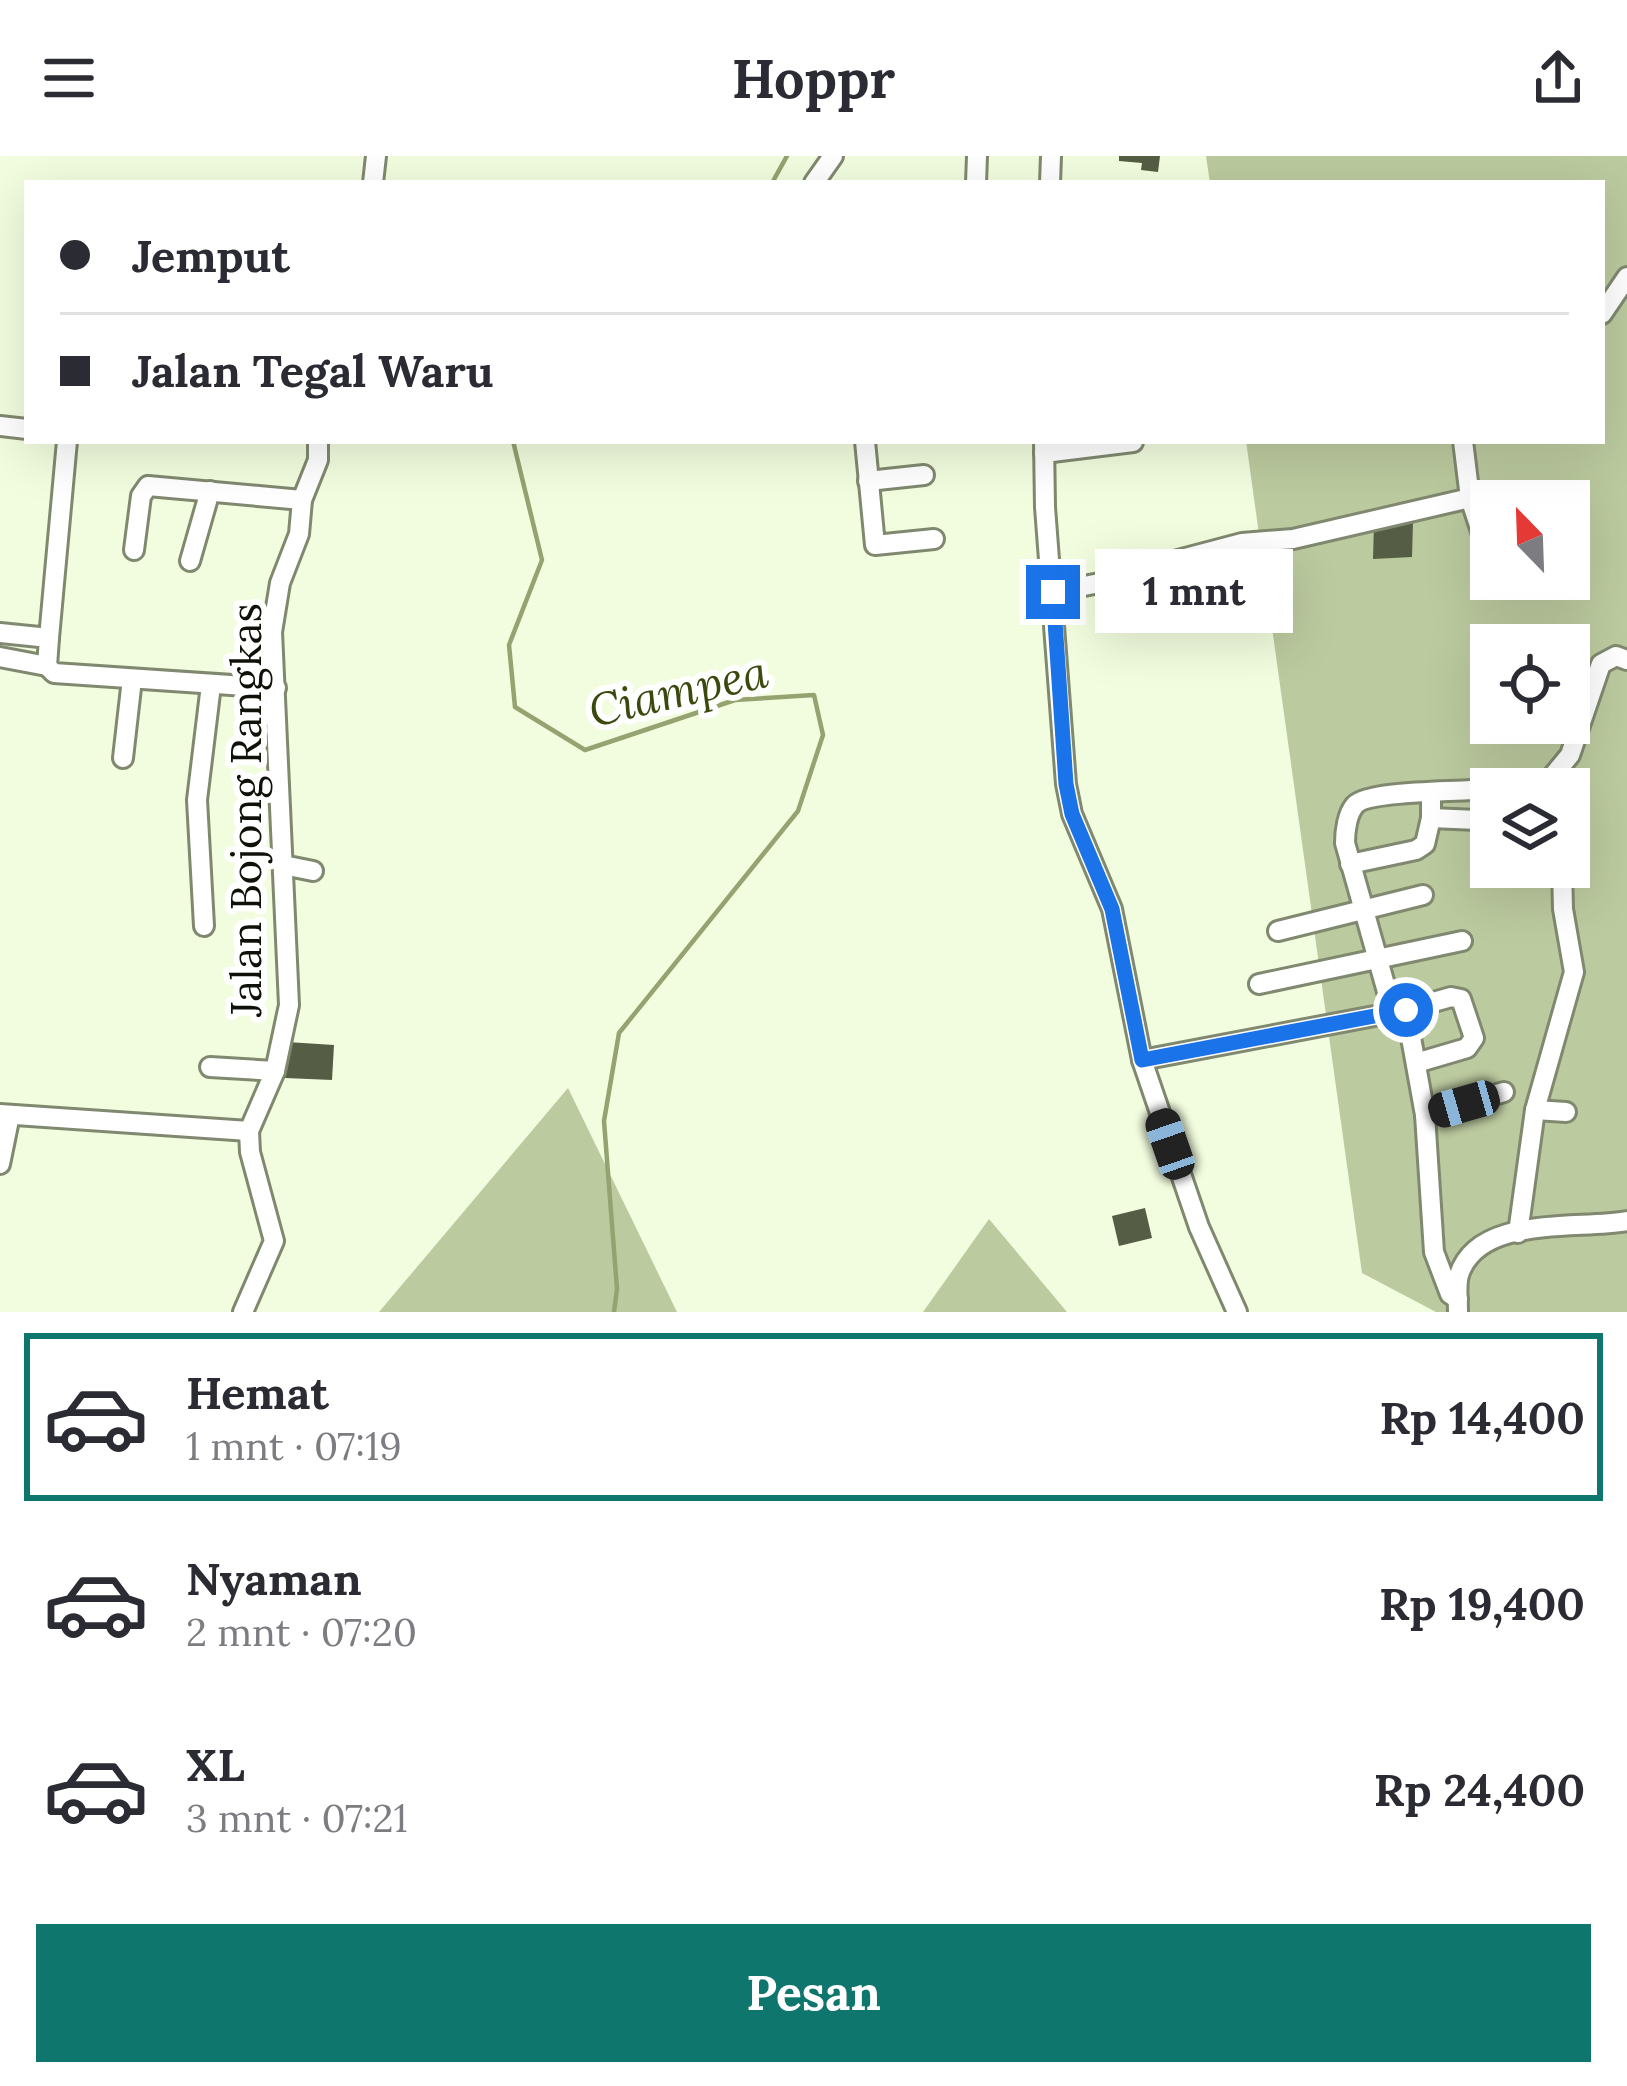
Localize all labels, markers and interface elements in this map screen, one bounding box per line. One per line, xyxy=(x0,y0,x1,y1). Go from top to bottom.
text: Hoppr xyxy=(732,44,895,113)
icon: menu xyxy=(36,45,102,111)
icon: share xyxy=(1525,45,1591,111)
text: Jemput xyxy=(132,227,290,284)
text: Jalan Tegal Waru xyxy=(132,342,494,399)
north arrow xyxy=(1470,480,1590,600)
map controls xyxy=(1470,480,1590,888)
callout: 1 mnt xyxy=(1095,550,1293,634)
route end xyxy=(1026,565,1080,619)
text: 1 mnt xyxy=(1143,566,1245,616)
street label: Jalan Bojong Rangkas xyxy=(219,603,273,1018)
button: locate xyxy=(1470,624,1590,744)
water label: Ciampea xyxy=(583,642,773,739)
button: layers xyxy=(1470,768,1590,888)
route start xyxy=(1379,983,1433,1037)
car xyxy=(1424,1077,1504,1131)
car xyxy=(1141,1104,1199,1184)
icon: car xyxy=(42,1363,150,1471)
text: Hemat xyxy=(186,1364,329,1421)
text: Rp 14,400 xyxy=(1380,1389,1585,1446)
text: 1 mnt · 07:19 xyxy=(186,1421,402,1471)
icon: car xyxy=(42,1549,150,1657)
text: Nyaman xyxy=(186,1550,362,1607)
text: Rp 19,400 xyxy=(1379,1575,1585,1632)
text: 2 mnt · 07:20 xyxy=(186,1607,417,1657)
icon: car xyxy=(42,1735,150,1843)
text: XL xyxy=(186,1736,245,1793)
text: Rp 24,400 xyxy=(1374,1761,1585,1818)
text: 3 mnt · 07:21 xyxy=(186,1793,408,1843)
button: Pesan xyxy=(36,1924,1591,2062)

